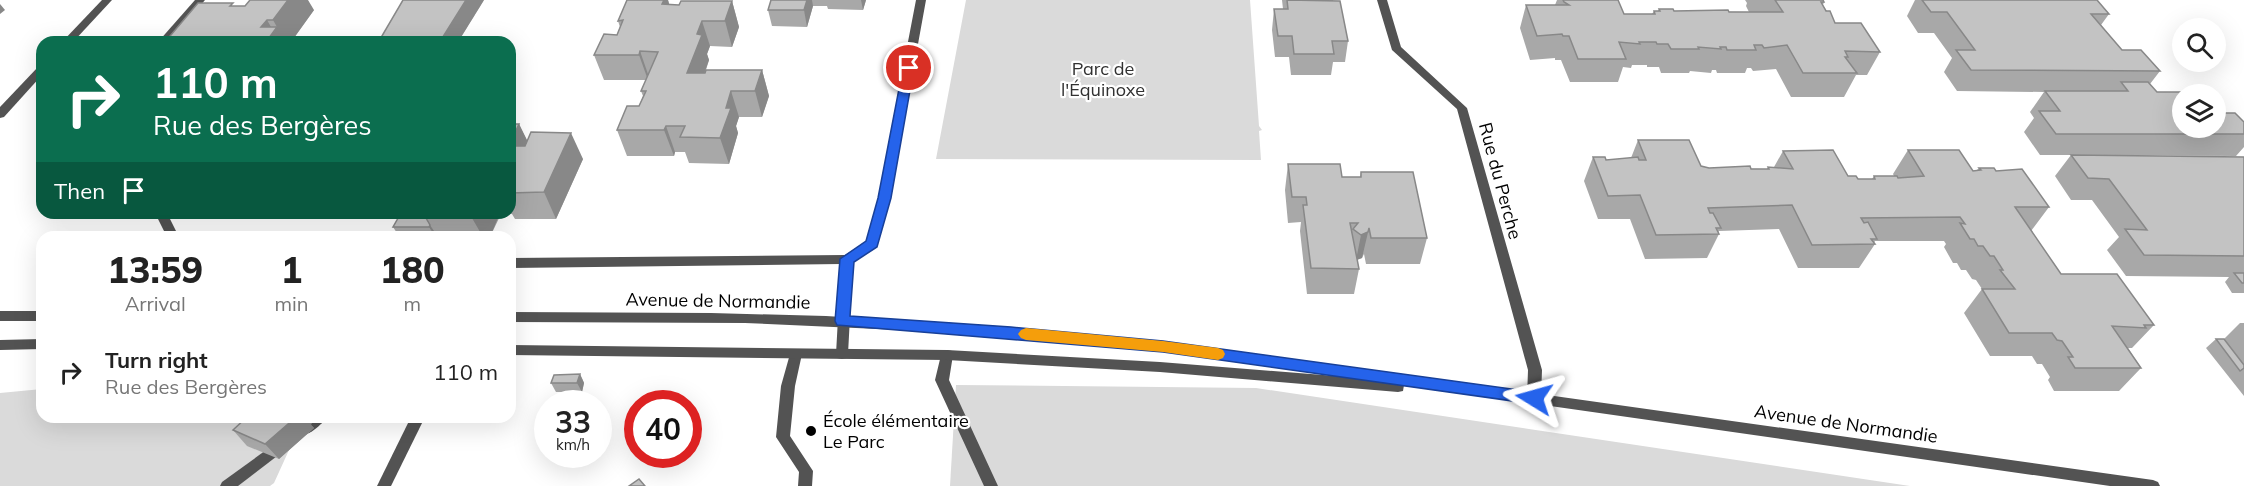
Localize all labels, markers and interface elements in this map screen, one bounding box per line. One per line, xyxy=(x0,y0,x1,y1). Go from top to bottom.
map controls xyxy=(2172,18,2226,138)
button: search xyxy=(2172,18,2226,72)
pin xyxy=(883,42,934,93)
icon: arrive xyxy=(892,51,925,84)
text: 110 m xyxy=(153,56,278,109)
park label: Parc de l'Équinoxe xyxy=(1061,57,1145,101)
icon: right xyxy=(54,60,132,138)
button: layers xyxy=(2172,84,2226,138)
text: Rue des Bergères xyxy=(153,108,372,142)
street label: Rue du Perche xyxy=(1474,120,1527,242)
icon: arrive xyxy=(117,174,150,207)
text: Then xyxy=(54,177,105,205)
text: 13:59 xyxy=(107,247,203,292)
text: 1 xyxy=(281,247,302,292)
text: 180 xyxy=(380,247,445,292)
street label: Avenue de Normandie xyxy=(625,287,811,314)
text: Arrival xyxy=(125,291,186,316)
text: min xyxy=(274,291,309,316)
text: m xyxy=(403,291,421,316)
text: Turn right xyxy=(105,346,208,374)
icon: right xyxy=(54,356,87,389)
text: 110 m xyxy=(433,358,498,386)
position arrow xyxy=(1502,366,1566,430)
text: Rue des Bergères xyxy=(105,374,267,399)
speed limit sign: 40 xyxy=(624,390,702,468)
street label: Avenue de Normandie xyxy=(1753,399,1939,448)
text: 33 xyxy=(555,403,591,441)
place label: École élémentaire Le Parc xyxy=(823,409,969,453)
marker: École élémentaire Le Parc xyxy=(804,424,818,438)
text: km/h xyxy=(556,435,590,454)

